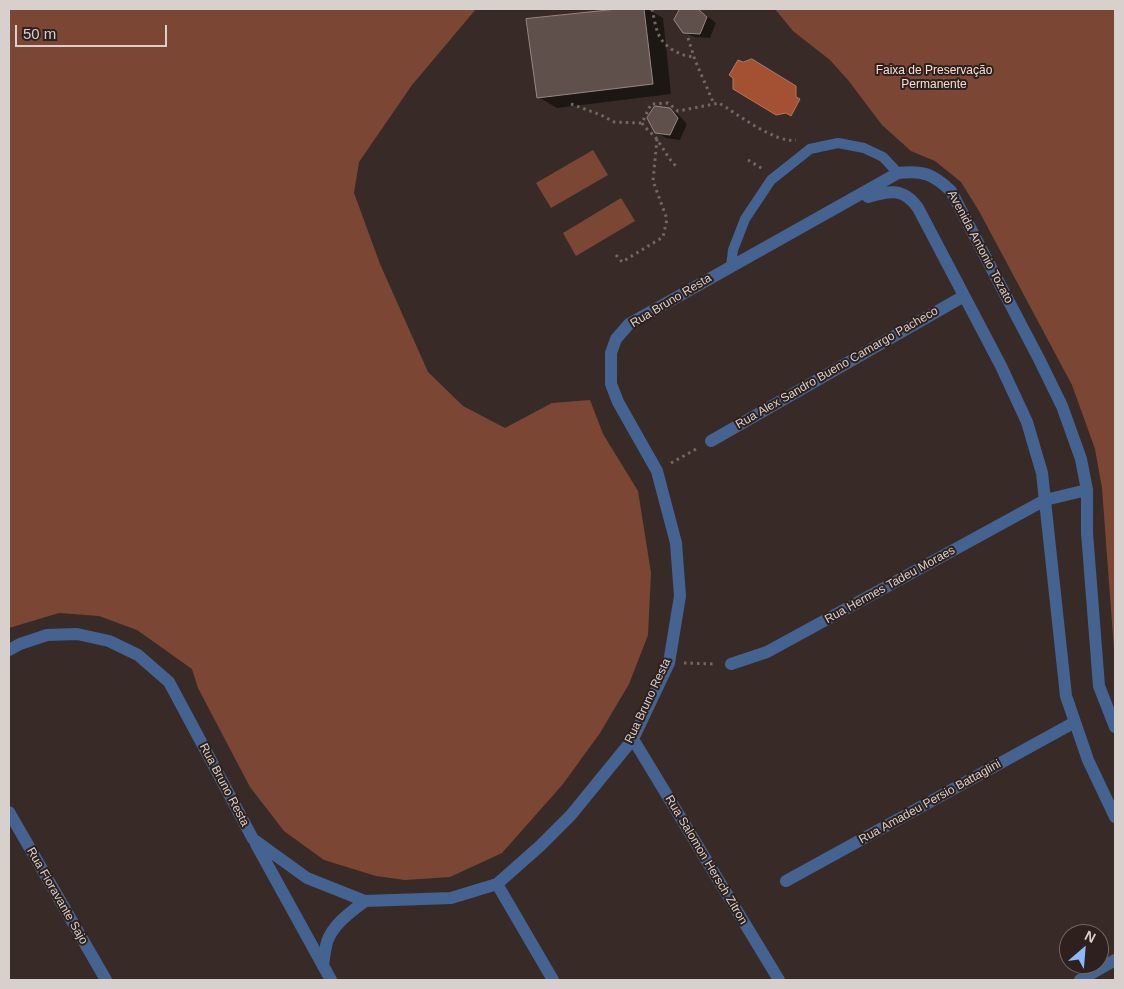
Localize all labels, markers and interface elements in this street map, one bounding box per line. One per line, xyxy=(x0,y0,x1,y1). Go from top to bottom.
scale bar xyxy=(18,15,170,47)
text: 50 m xyxy=(23,25,56,42)
park label: Faixa de Preservação Permanente xyxy=(876,64,992,92)
street label: Avenida Antonio Tozato xyxy=(944,188,1016,306)
street label: Rua Bruno Resta xyxy=(628,271,714,331)
street label: Rua Alex Sandro Bueno Camargo Pacheco xyxy=(733,304,941,432)
street label: Rua Hermes Tadeu Moraes xyxy=(822,543,958,627)
street label: Rua Bruno Resta xyxy=(622,656,674,746)
street label: Rua Bruno Resta xyxy=(196,741,252,829)
street label: Rua Amadeu Persio Battaglini xyxy=(857,757,1003,847)
street label: Rua Salomon Hersch Zitron xyxy=(662,793,750,927)
street label: Rua Fioravante Sajo xyxy=(23,845,91,947)
north arrow xyxy=(1059,924,1109,974)
text: N xyxy=(1082,927,1098,946)

